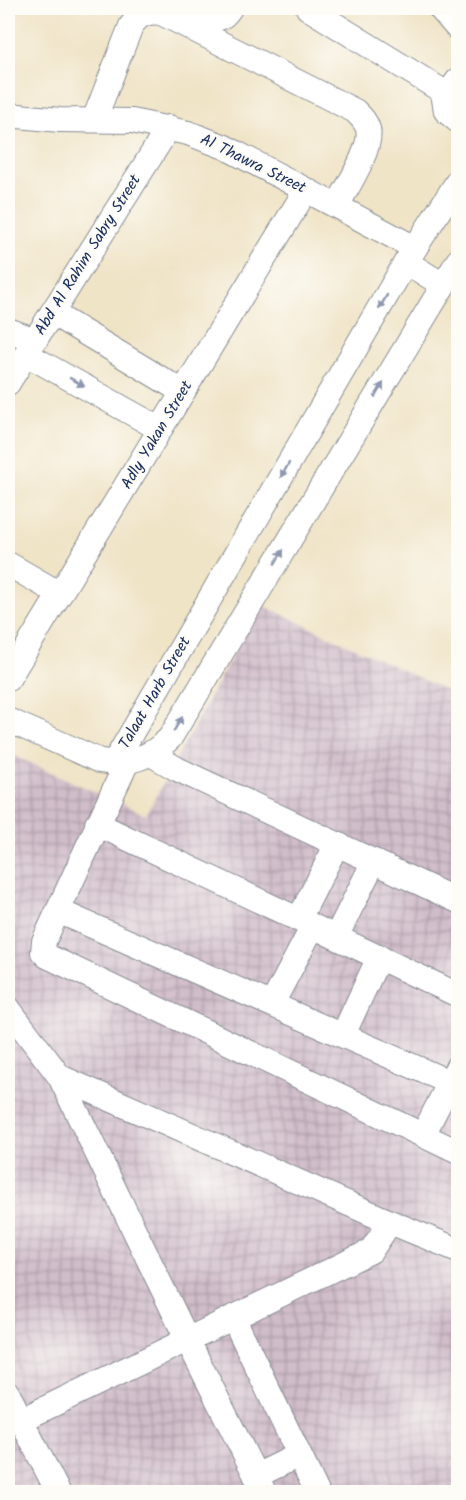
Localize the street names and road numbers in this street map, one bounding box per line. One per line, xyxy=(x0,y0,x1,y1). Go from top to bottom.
street label: Al Thawra Street xyxy=(196,128,311,201)
street label: Abd Al Rahim Sabry Street xyxy=(28,169,148,340)
street label: Adly Yakan Street xyxy=(115,375,200,494)
street label: Talaat Harb Street xyxy=(113,631,198,754)

